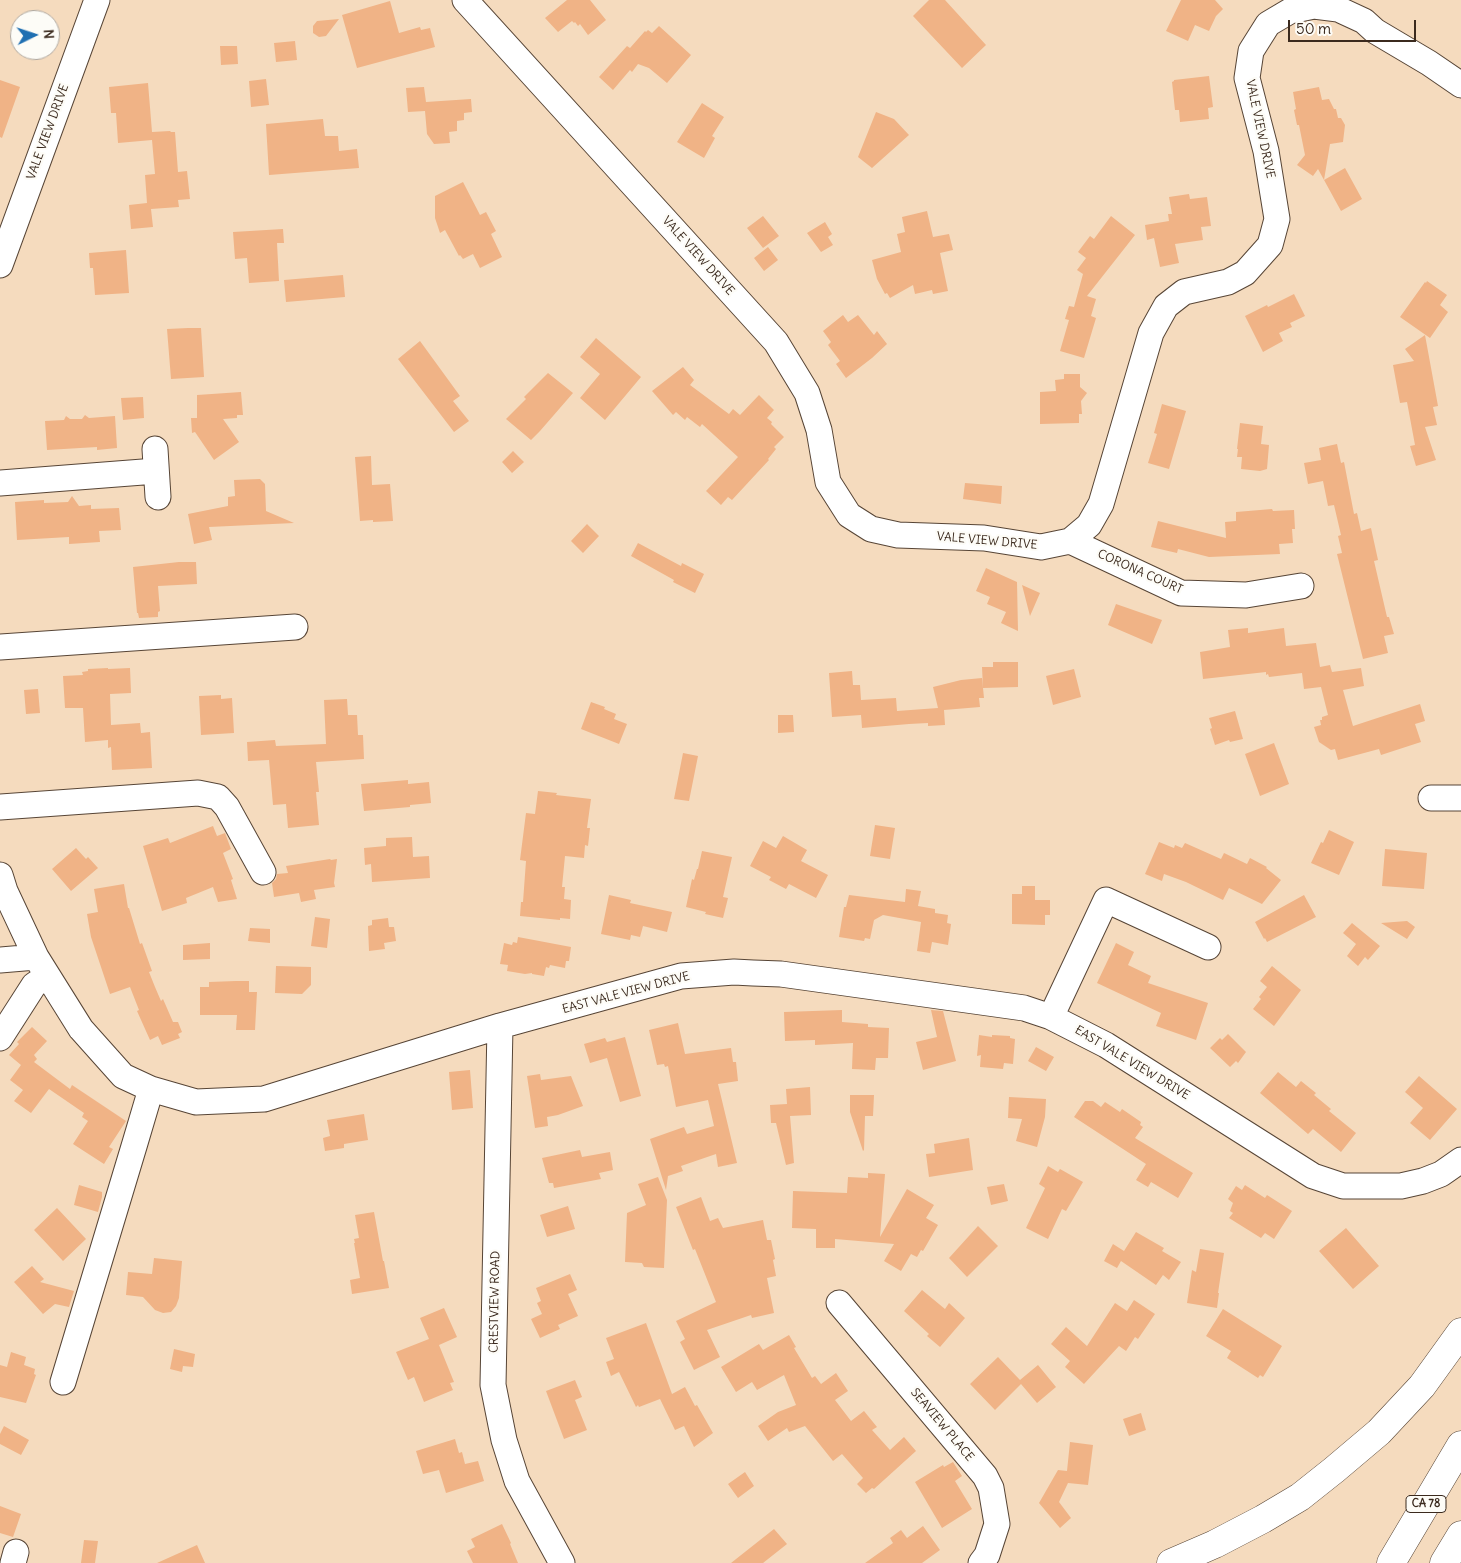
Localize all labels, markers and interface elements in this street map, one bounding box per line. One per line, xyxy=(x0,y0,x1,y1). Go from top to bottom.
north arrow xyxy=(10,10,60,60)
scale bar xyxy=(1291,10,1418,42)
text: 50 m xyxy=(1296,19,1331,38)
text: N xyxy=(40,29,58,39)
street label: VALE VIEW DRIVE xyxy=(1242,78,1278,180)
street label: VALE VIEW DRIVE xyxy=(24,82,72,182)
street label: VALE VIEW DRIVE xyxy=(659,214,737,298)
street label: VALE VIEW DRIVE xyxy=(936,529,1038,553)
street label: CORONA COURT xyxy=(1095,547,1185,597)
street label: EAST VALE VIEW DRIVE xyxy=(561,969,691,1017)
street label: EAST VALE VIEW DRIVE xyxy=(1072,1023,1192,1103)
street label: CRESTVIEW ROAD xyxy=(487,1251,503,1353)
street label: SEAVIEW PLACE xyxy=(907,1386,977,1464)
road number: CA 78 xyxy=(1406,1496,1446,1512)

